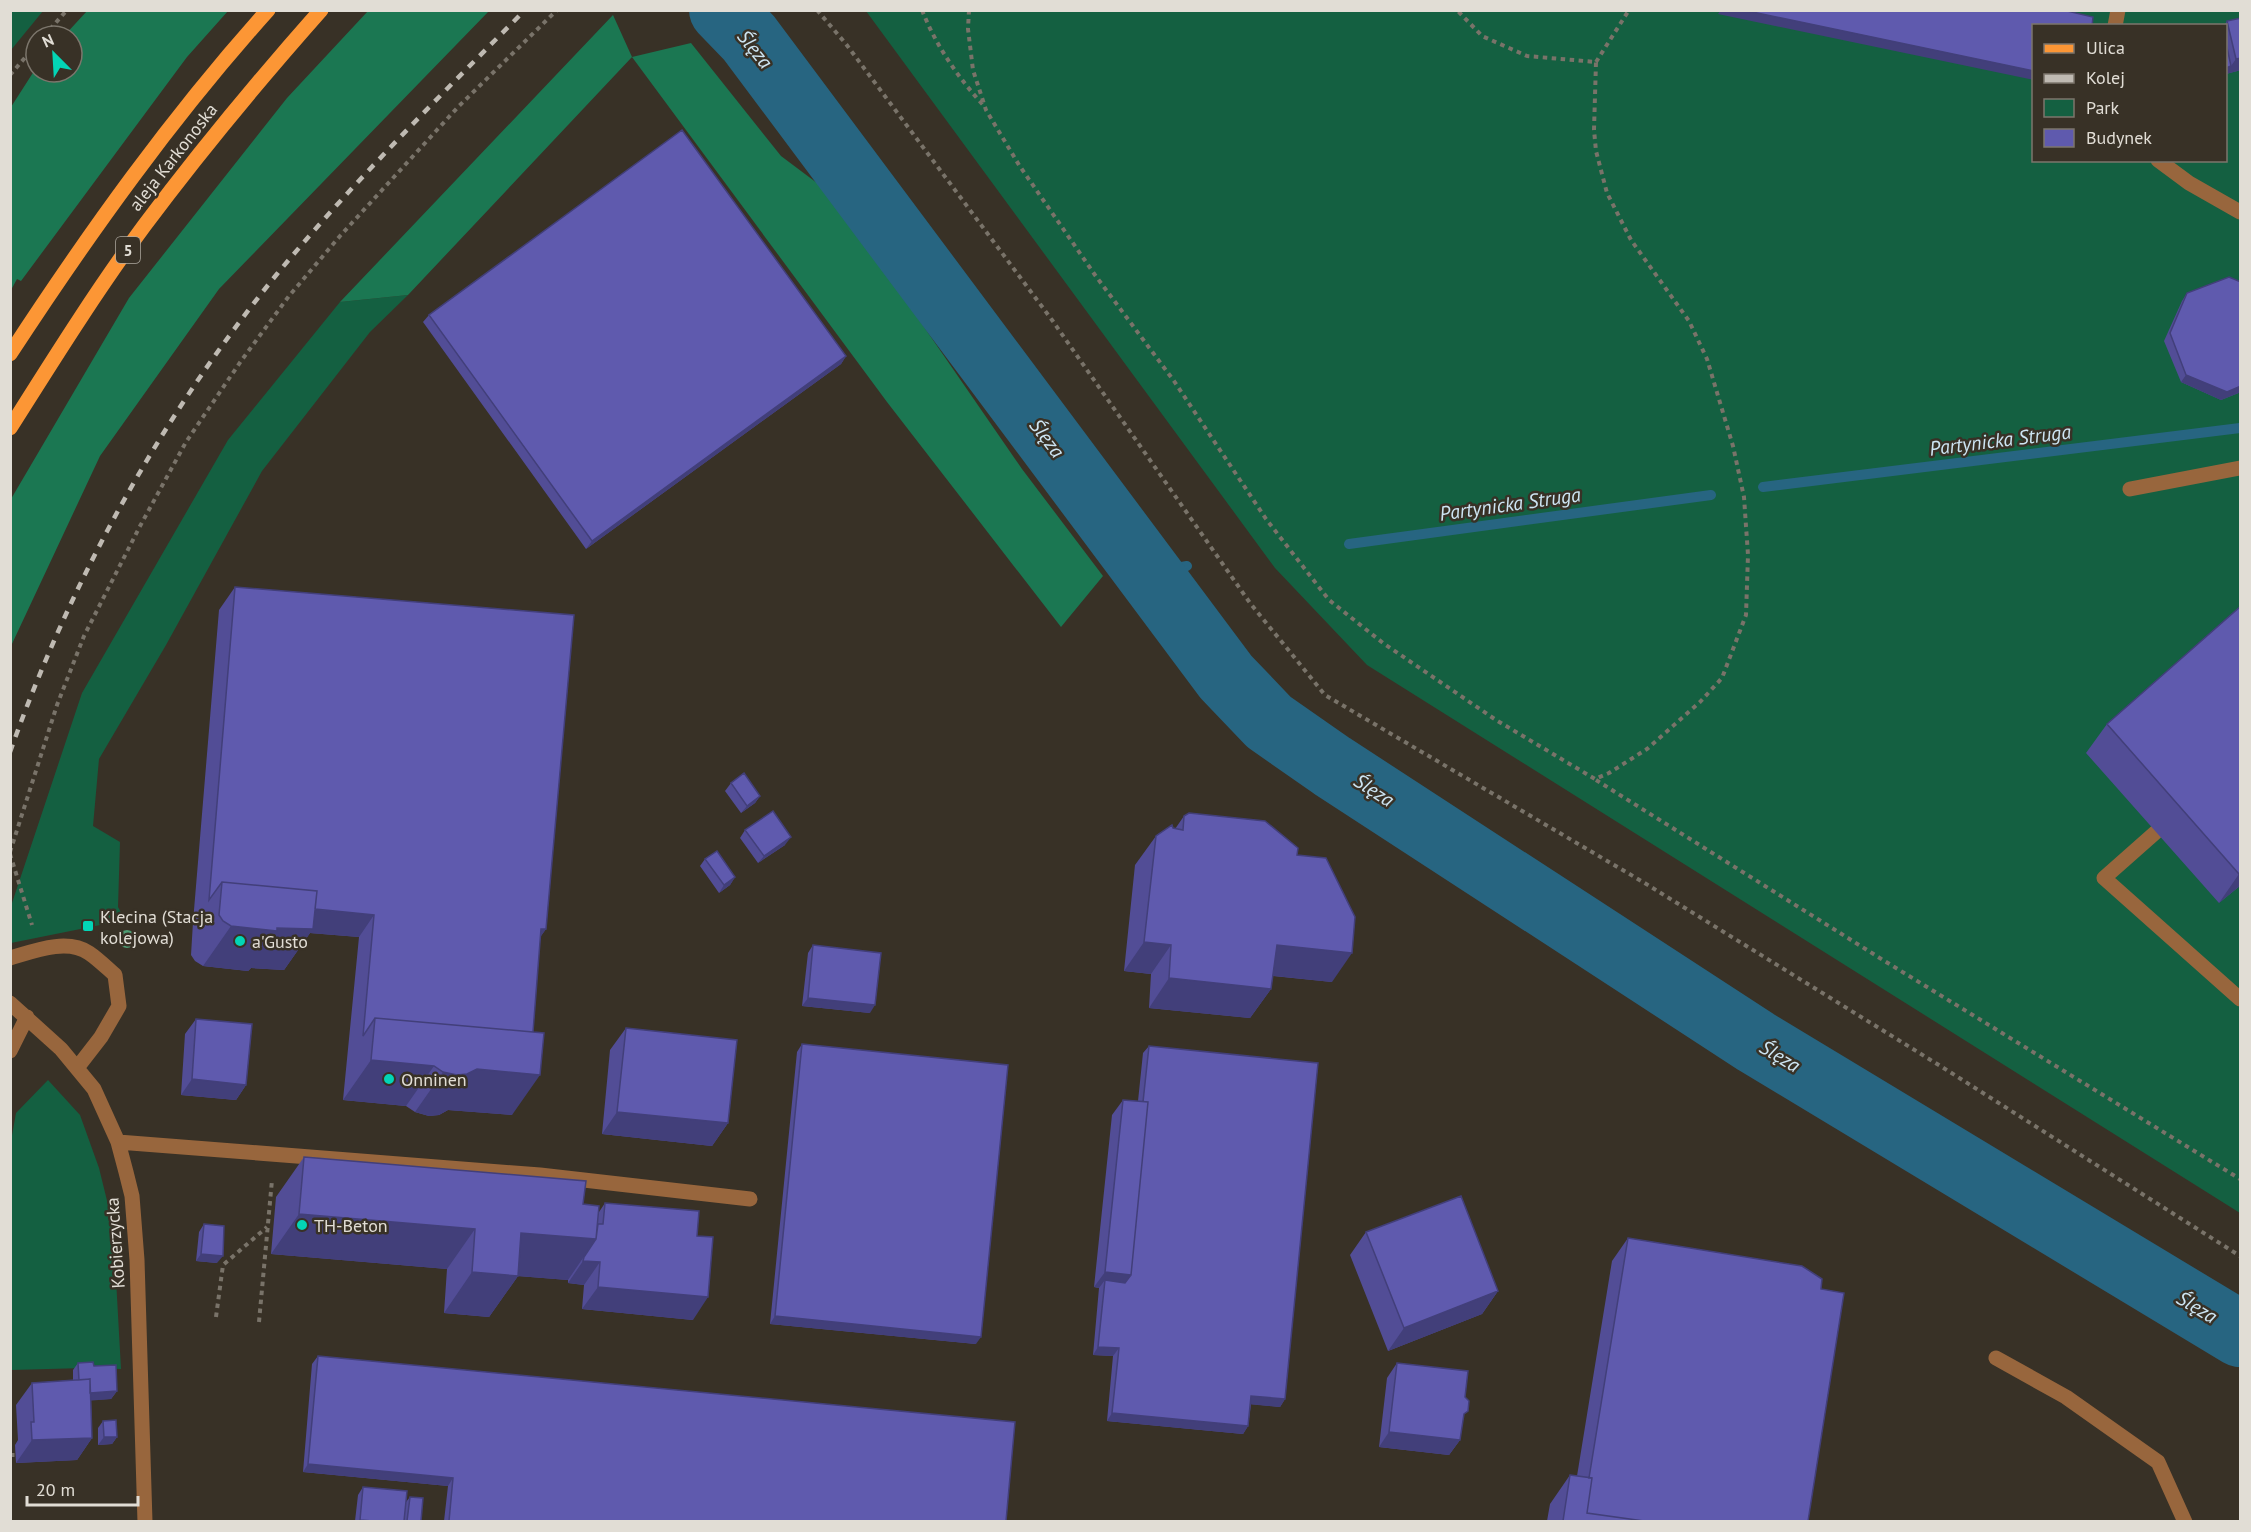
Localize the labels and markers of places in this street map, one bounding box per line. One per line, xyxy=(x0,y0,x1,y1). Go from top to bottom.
place label: Klecina (Stacja kolejowa) xyxy=(100,905,213,949)
marker: Klecina (Stacja kolejowa) xyxy=(81,919,95,933)
place label: a'Gusto xyxy=(252,930,308,953)
marker: a'Gusto xyxy=(233,934,247,948)
place label: Onninen xyxy=(401,1068,467,1091)
marker: Onninen xyxy=(382,1072,396,1086)
place label: TH-Beton xyxy=(314,1214,388,1237)
marker: TH-Beton xyxy=(295,1218,309,1232)

